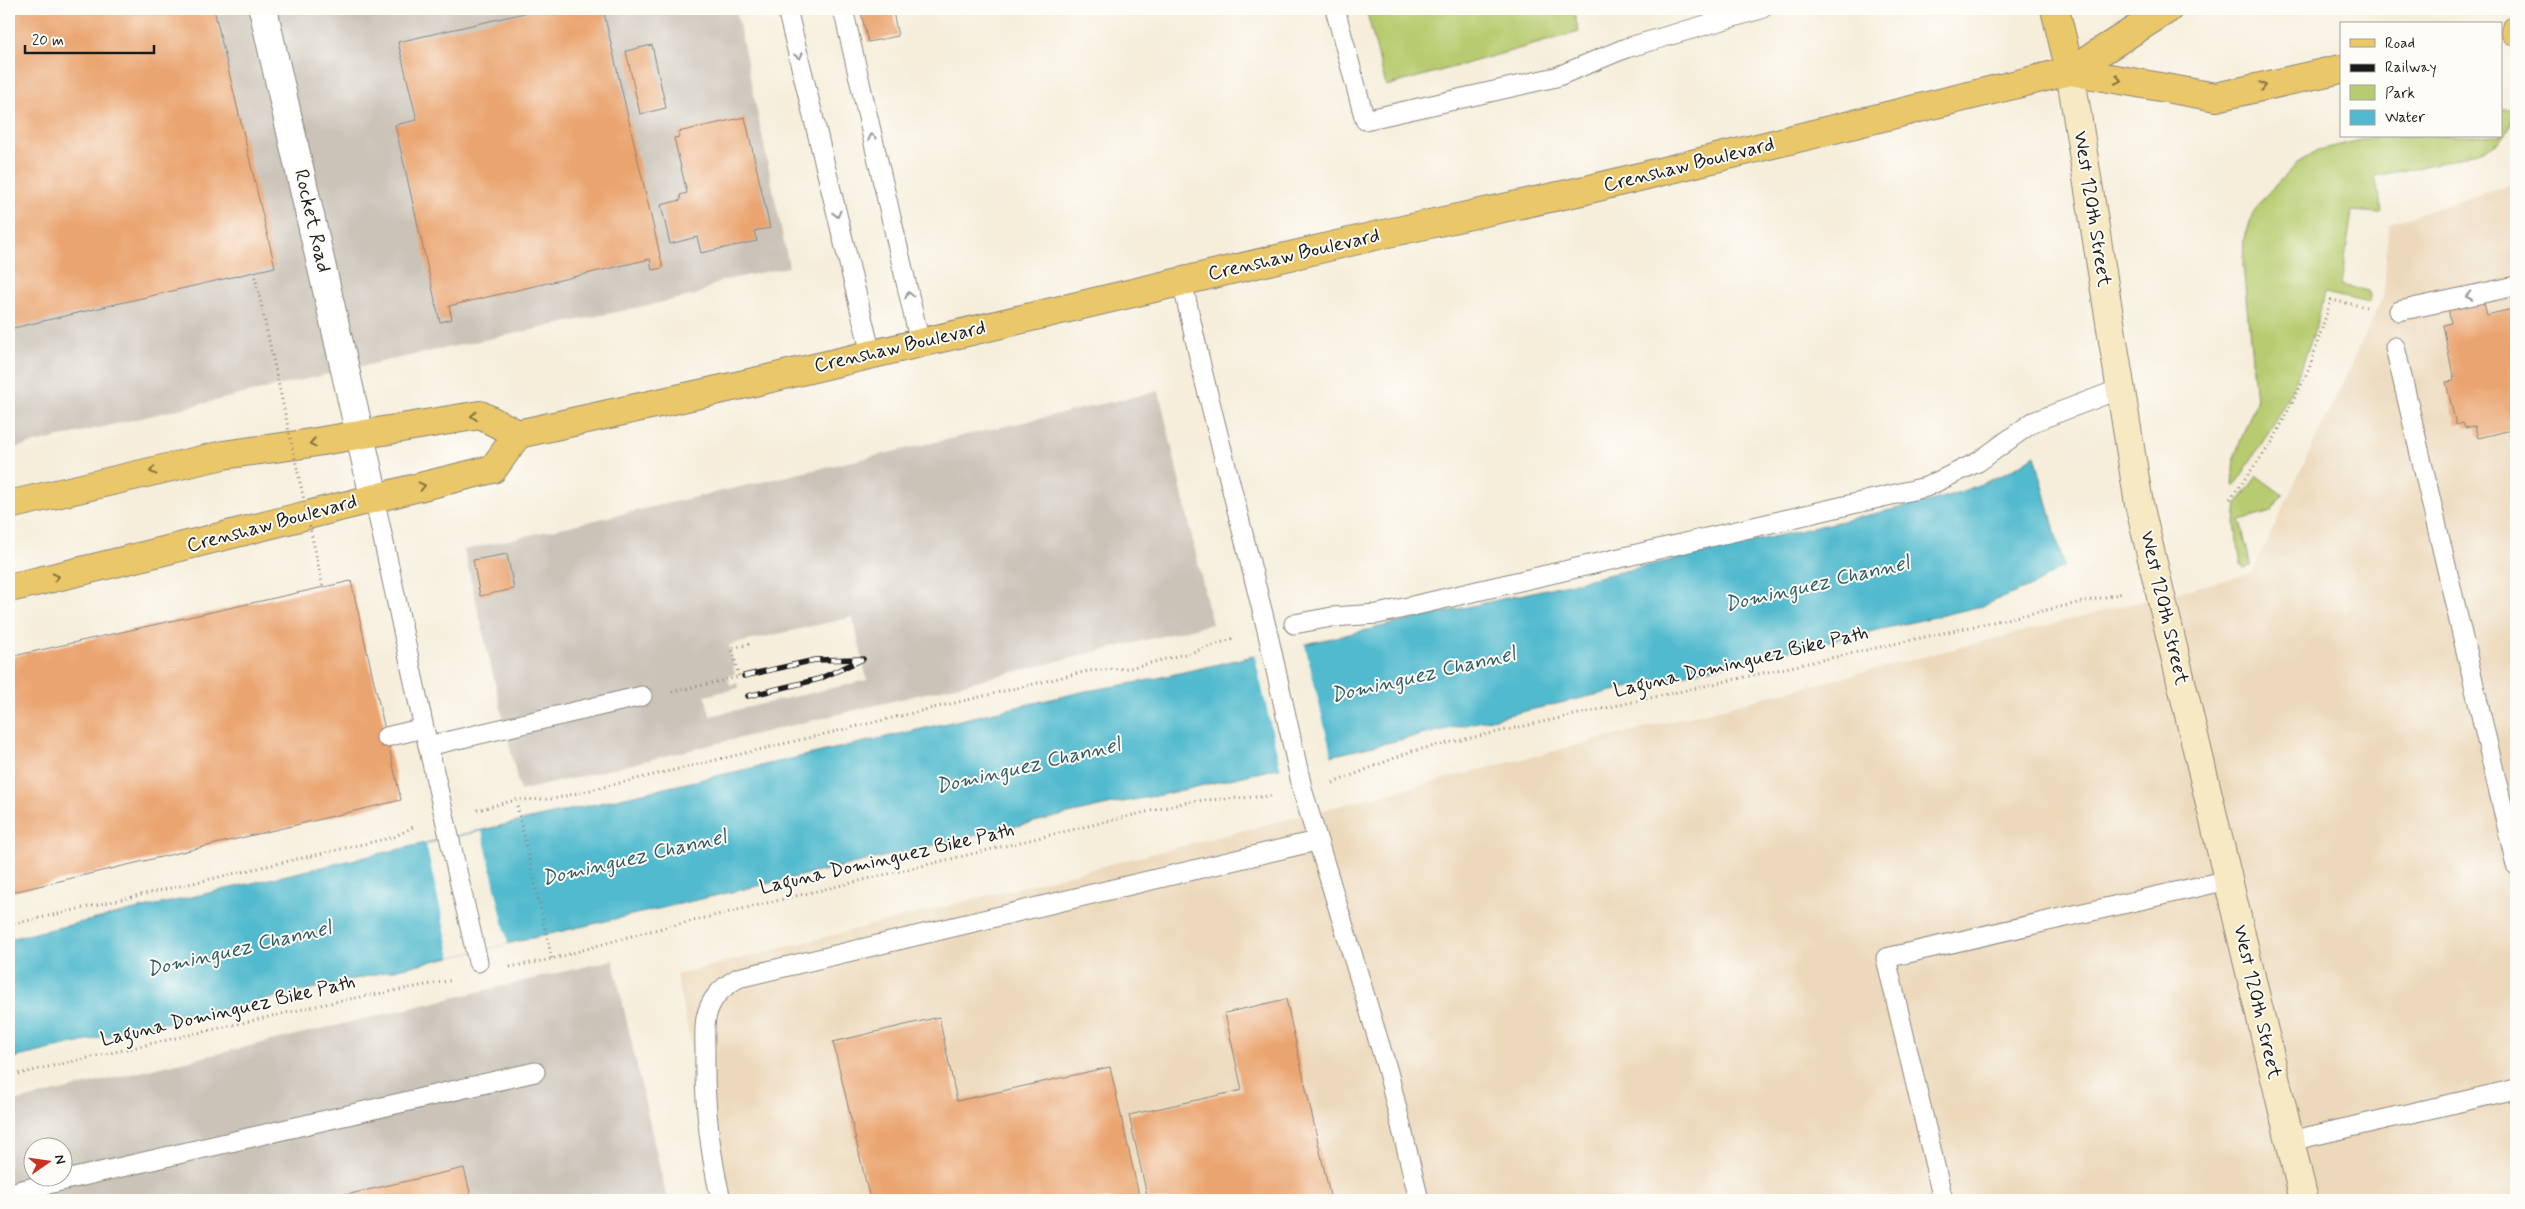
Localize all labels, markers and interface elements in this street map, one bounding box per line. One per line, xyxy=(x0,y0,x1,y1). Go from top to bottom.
scale bar xyxy=(25,22,154,54)
legend xyxy=(2340,22,2502,138)
text: 20 m xyxy=(32,31,64,51)
text: Road xyxy=(2385,34,2415,54)
one-way arrow xyxy=(793,52,804,61)
text: Railway xyxy=(2385,58,2437,78)
one-way arrow xyxy=(2114,74,2123,84)
one-way arrow xyxy=(2259,81,2268,92)
text: Park xyxy=(2385,84,2415,104)
text: Water xyxy=(2385,108,2425,128)
street label: West 120th Street xyxy=(2066,129,2118,289)
street label: Crenshaw Boulevard xyxy=(1601,131,1777,199)
one-way arrow xyxy=(867,133,878,142)
street label: Rocket Road xyxy=(287,167,337,275)
one-way arrow xyxy=(831,210,842,219)
street label: Crenshaw Boulevard xyxy=(1205,222,1383,288)
one-way arrow xyxy=(2464,290,2473,301)
one-way arrow xyxy=(904,291,915,300)
street label: Crenshaw Boulevard xyxy=(811,314,989,380)
one-way arrow xyxy=(469,411,477,422)
one-way arrow xyxy=(308,437,317,447)
one-way arrow xyxy=(148,465,157,476)
one-way arrow xyxy=(417,481,426,492)
street label: Crenshaw Boulevard xyxy=(184,488,360,560)
street label: West 120th Street xyxy=(2133,528,2195,688)
water label: Dominguez Channel xyxy=(1722,549,1914,619)
one-way arrow xyxy=(52,572,61,583)
street label: Laguna Dominguez Bike Path xyxy=(1611,620,1871,706)
water label: Dominguez Channel xyxy=(1328,640,1520,710)
water label: Dominguez Channel xyxy=(933,731,1125,801)
street label: Laguna Dominguez Bike Path xyxy=(757,817,1017,903)
water label: Dominguez Channel xyxy=(539,823,731,893)
water label: Dominguez Channel xyxy=(144,914,336,984)
street label: West 120th Street xyxy=(2226,922,2288,1082)
street label: Laguna Dominguez Bike Path xyxy=(98,969,358,1055)
north arrow xyxy=(22,1136,72,1186)
text: N xyxy=(50,1153,70,1166)

